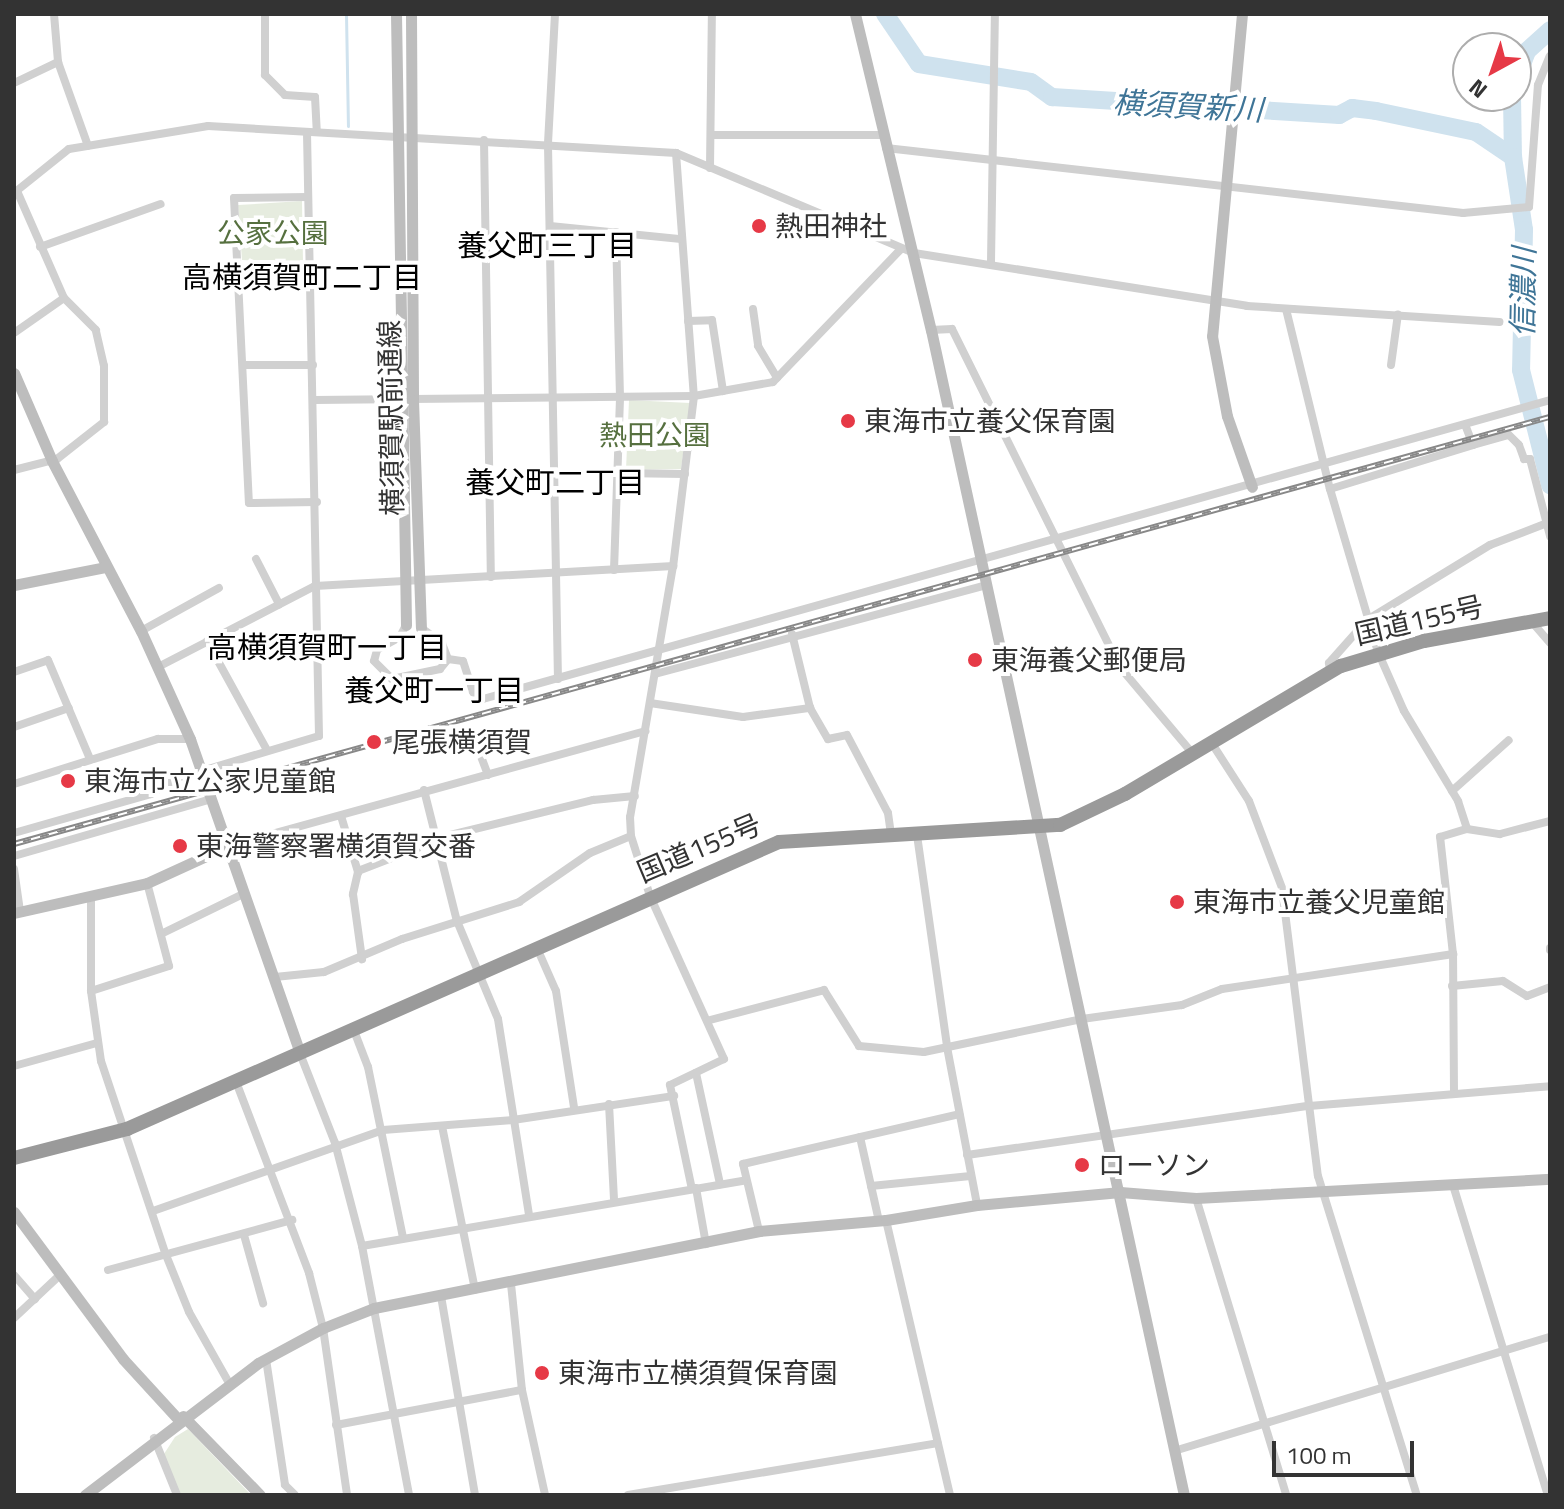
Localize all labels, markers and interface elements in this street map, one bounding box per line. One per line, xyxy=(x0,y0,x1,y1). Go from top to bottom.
north arrow xyxy=(1452,32,1532,112)
text: N xyxy=(1461,71,1495,107)
water label: 横須賀新川 xyxy=(1112,84,1264,128)
place label: 熱田神社 xyxy=(775,209,887,243)
park label: 公家公園 xyxy=(217,216,329,250)
marker: 熱田神社 xyxy=(750,217,768,235)
district label: 養父町三丁目 xyxy=(457,227,637,263)
water label: 信濃川 xyxy=(1504,247,1542,337)
district label: 高横須賀町二丁目 xyxy=(182,259,422,295)
street label: 横須賀駅前通線 xyxy=(372,320,410,516)
place label: 東海市立養父保育園 xyxy=(864,404,1116,438)
marker: 東海市立養父保育園 xyxy=(839,412,857,430)
park label: 熱田公園 xyxy=(599,418,711,452)
district label: 養父町二丁目 xyxy=(465,464,645,500)
street label: 国道155号 xyxy=(1351,589,1487,651)
district label: 高横須賀町一丁目 xyxy=(207,629,447,665)
place label: 東海養父郵便局 xyxy=(991,643,1187,677)
marker: 東海養父郵便局 xyxy=(966,651,984,669)
district label: 養父町一丁目 xyxy=(344,672,524,708)
place label: 尾張横須賀 xyxy=(392,725,532,759)
marker: 尾張横須賀 xyxy=(363,731,385,753)
place label: 東海市立公家児童館 xyxy=(84,764,336,798)
marker: 東海市立公家児童館 xyxy=(59,772,77,790)
street label: 国道155号 xyxy=(632,807,766,889)
place label: 東海警察署横須賀交番 xyxy=(196,829,476,863)
marker: 東海警察署横須賀交番 xyxy=(171,837,189,855)
place label: 東海市立養父児童館 xyxy=(1193,885,1445,919)
marker: 東海市立養父児童館 xyxy=(1168,893,1186,911)
place label: ローソン xyxy=(1098,1148,1210,1182)
marker: ローソン xyxy=(1073,1156,1091,1174)
place label: 東海市立横須賀保育園 xyxy=(558,1356,838,1390)
marker: 東海市立横須賀保育園 xyxy=(533,1364,551,1382)
scale bar xyxy=(1276,1425,1418,1475)
text: 100 m xyxy=(1286,1437,1352,1473)

